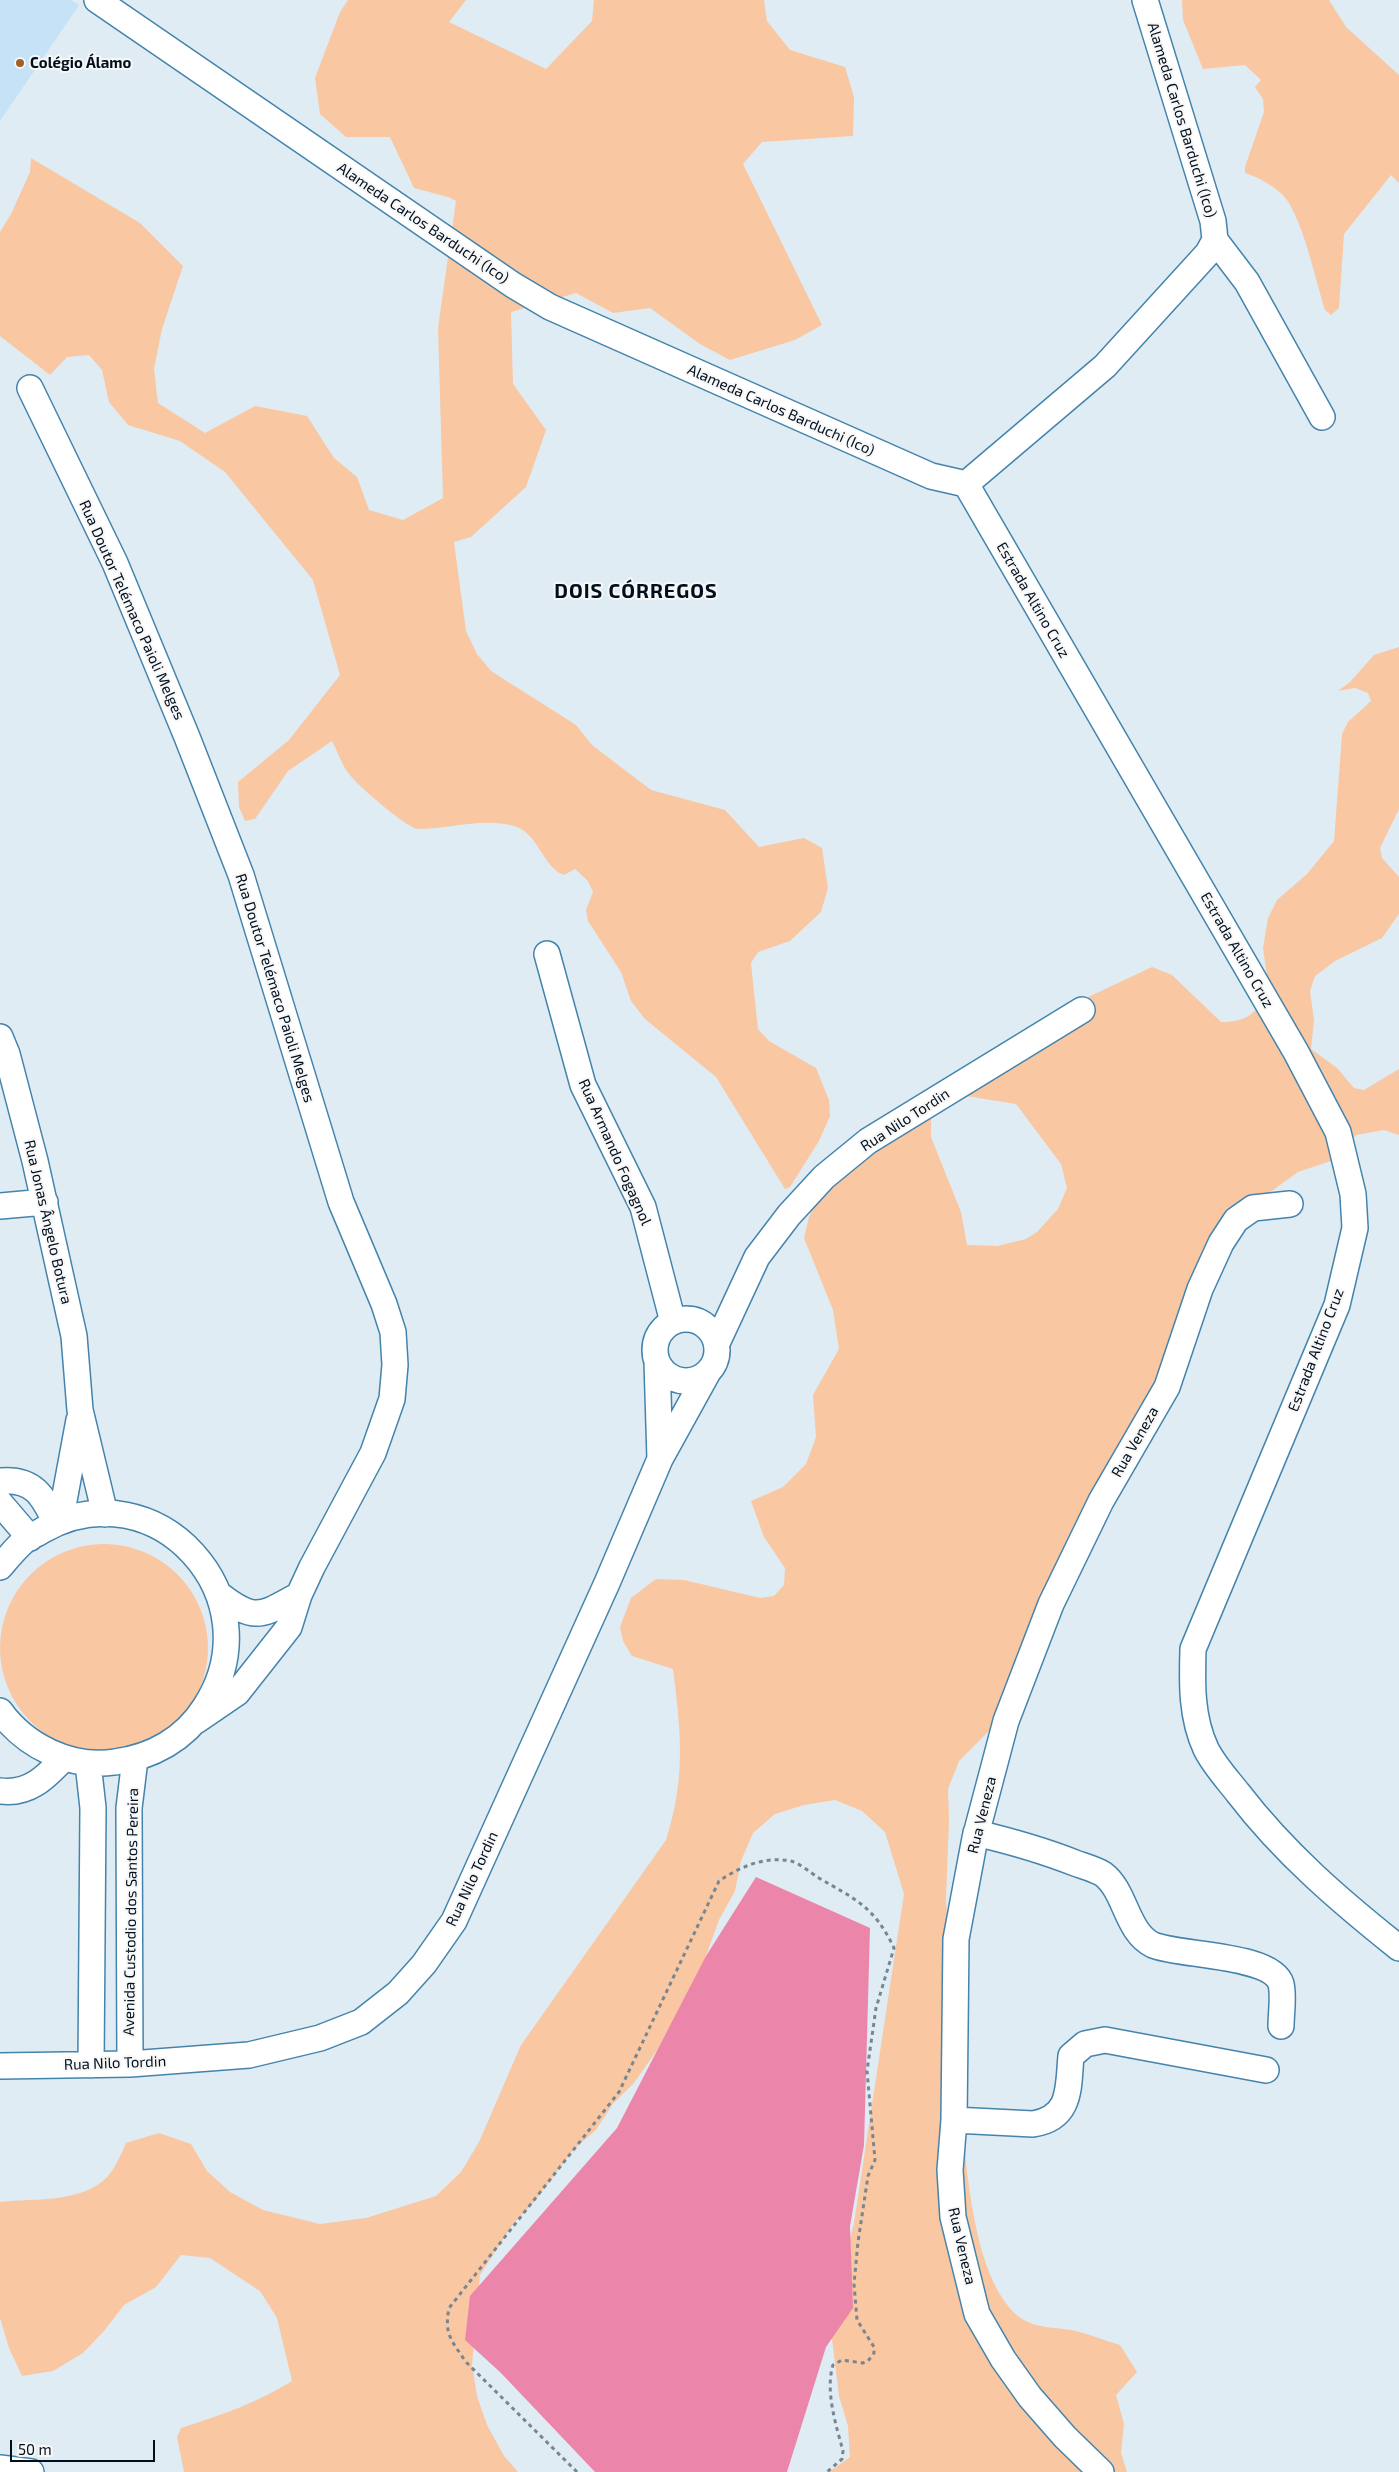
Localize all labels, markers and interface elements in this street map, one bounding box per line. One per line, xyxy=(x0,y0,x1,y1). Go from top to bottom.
street label: Alameda Carlos Barduchi (Ico) xyxy=(1144,20,1220,220)
place label: Colégio Álamo xyxy=(30,54,131,72)
marker: Colégio Álamo xyxy=(14,57,26,69)
street label: Alameda Carlos Barduchi (Ico) xyxy=(334,159,512,287)
street label: Alameda Carlos Barduchi (Ico) xyxy=(685,360,877,460)
street label: Rua Doutor Telémaco Paioli Melges xyxy=(75,497,189,723)
street label: Estrada Altino Cruz xyxy=(993,539,1073,661)
district label: DOIS CÓRREGOS xyxy=(553,579,719,603)
street label: Rua Doutor Telémaco Paioli Melges xyxy=(232,871,318,1105)
street label: Estrada Altino Cruz xyxy=(1197,889,1277,1011)
street label: Rua Armando Fogagnol xyxy=(575,1076,655,1228)
street label: Rua Nilo Tordin xyxy=(857,1085,953,1155)
street label: Rua Jonas Ângelo Botura xyxy=(20,1138,76,1306)
street label: Estrada Altino Cruz xyxy=(1284,1286,1348,1414)
street label: Rua Veneza xyxy=(1108,1403,1162,1481)
street label: Rua Veneza xyxy=(964,1775,1000,1855)
street label: Avenida Custodio dos Santos Pereira xyxy=(120,1788,142,2036)
street label: Rua Nilo Tordin xyxy=(442,1829,502,1929)
street label: Rua Nilo Tordin xyxy=(63,2052,167,2074)
street label: Rua Veneza xyxy=(944,2206,980,2286)
scale bar xyxy=(12,2430,158,2462)
text: 50 m xyxy=(18,2440,52,2458)

